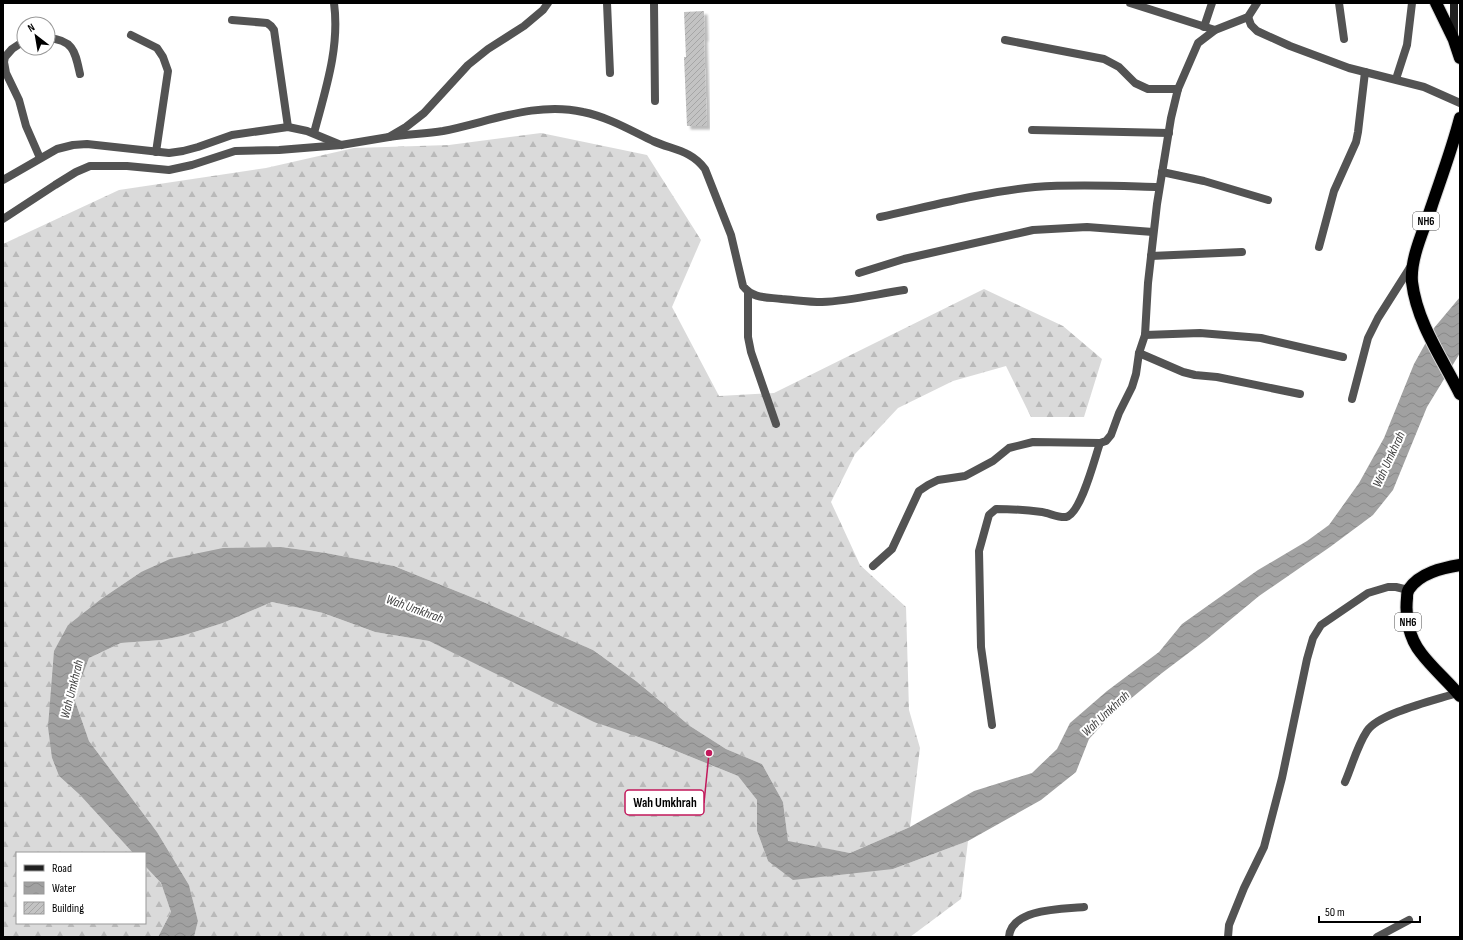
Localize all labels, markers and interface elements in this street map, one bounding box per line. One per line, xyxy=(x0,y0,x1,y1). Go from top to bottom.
north arrow xyxy=(16,16,56,56)
text: N xyxy=(25,21,37,35)
road number: NH6 xyxy=(1413,212,1439,230)
water label: Wah Umkhrah xyxy=(1369,428,1409,490)
water label: Wah Umkhrah xyxy=(384,591,446,627)
road number: NH6 xyxy=(1395,613,1421,631)
water label: Wah Umkhrah xyxy=(57,658,87,720)
water label: Wah Umkhrah xyxy=(1078,687,1133,740)
callout: Wah Umkhrah xyxy=(625,790,704,815)
text: Wah Umkhrah xyxy=(633,795,697,811)
legend xyxy=(16,852,146,924)
text: Road xyxy=(52,861,72,876)
text: Water xyxy=(52,881,76,896)
scale bar xyxy=(1319,898,1420,924)
text: Building xyxy=(52,901,84,916)
text: 50 m xyxy=(1325,905,1345,920)

